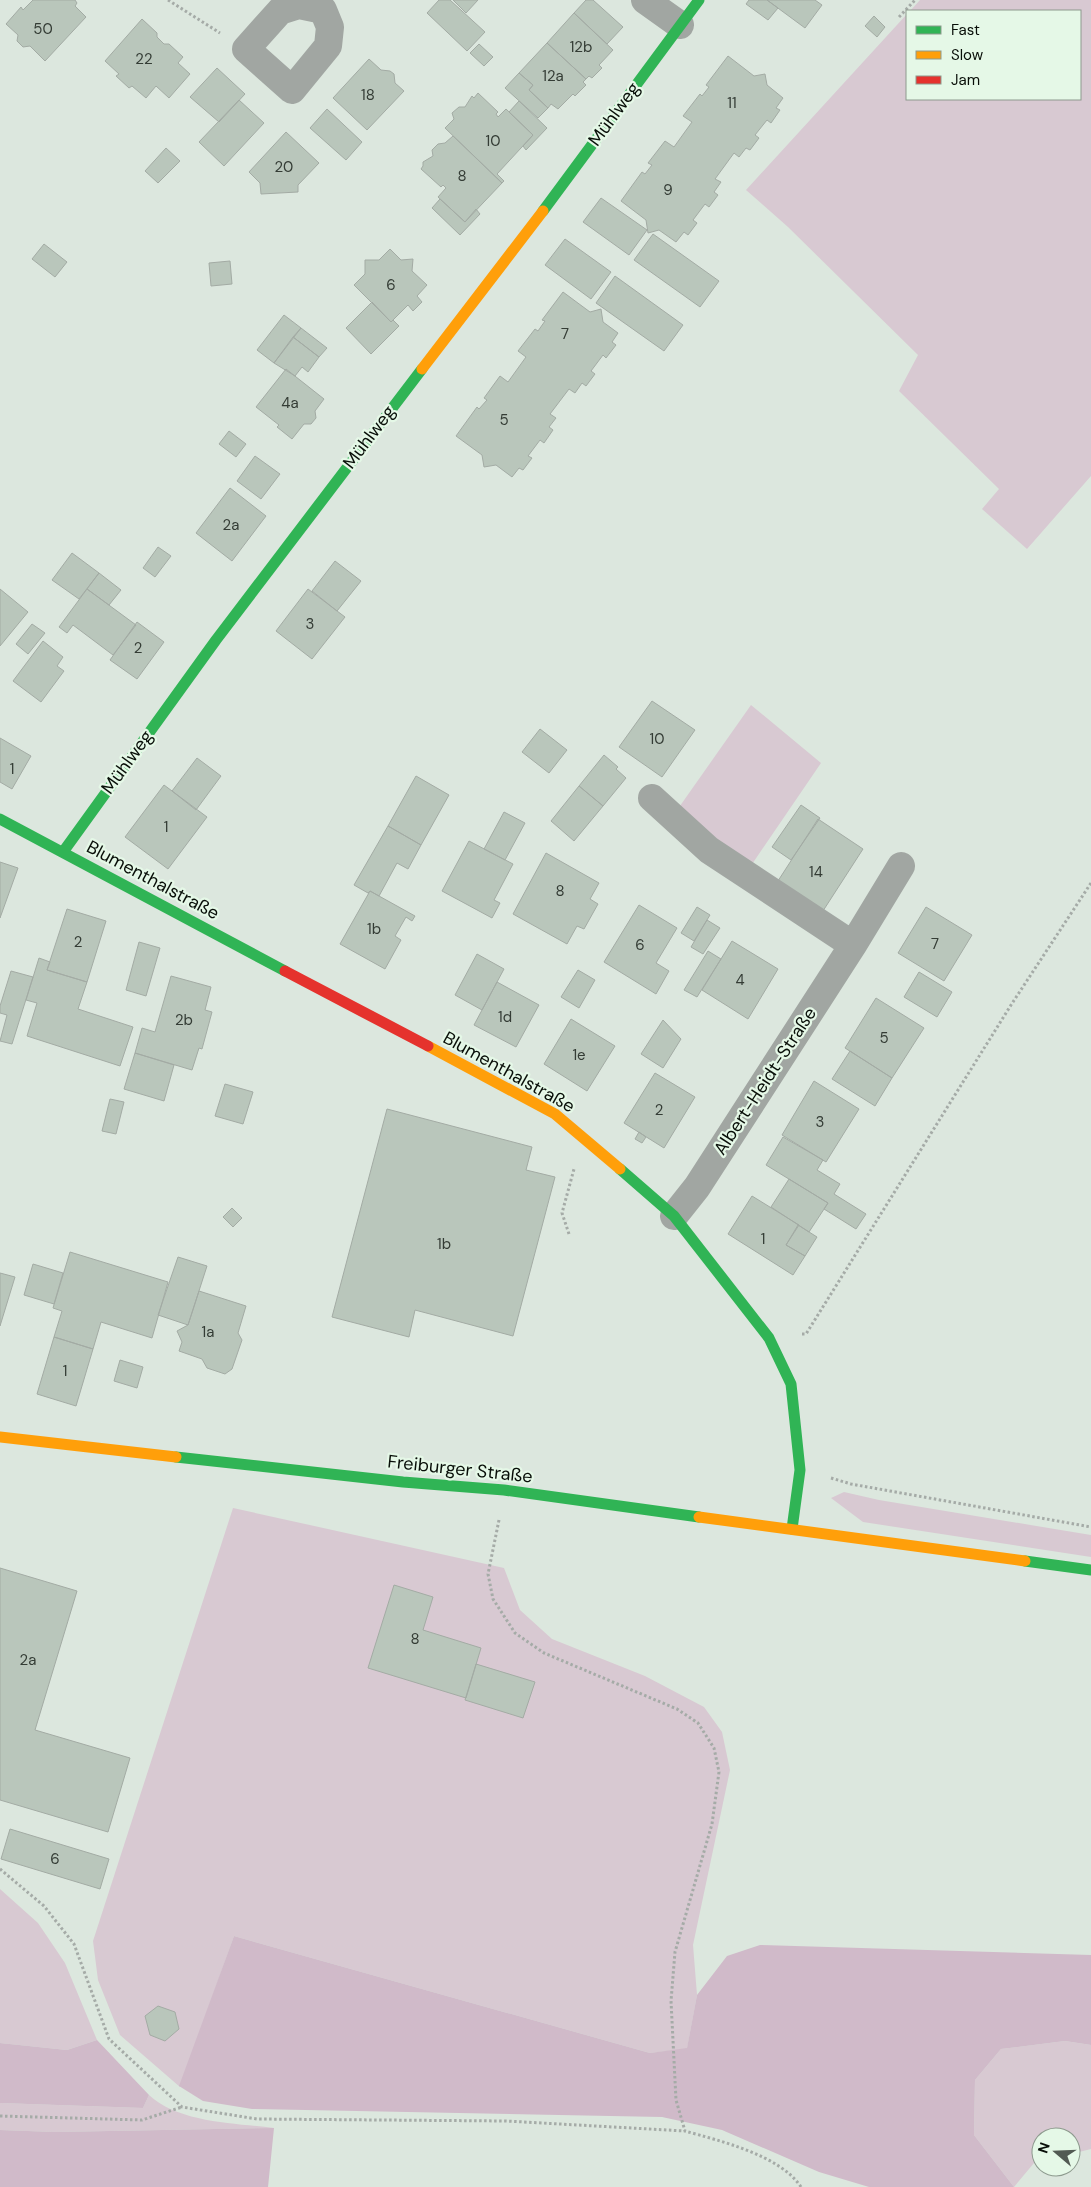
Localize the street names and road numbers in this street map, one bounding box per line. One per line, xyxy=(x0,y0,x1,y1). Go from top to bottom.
street label: Mühlweg xyxy=(583,77,645,151)
street label: Mühlweg xyxy=(337,400,401,474)
street label: Mühlweg xyxy=(96,725,158,799)
street label: Blumenthalstraße xyxy=(82,835,224,925)
street label: Albert-Heidt-Straße xyxy=(708,1002,822,1160)
street label: Blumenthalstraße xyxy=(439,1026,579,1118)
street label: Freiburger Straße xyxy=(386,1449,534,1489)

